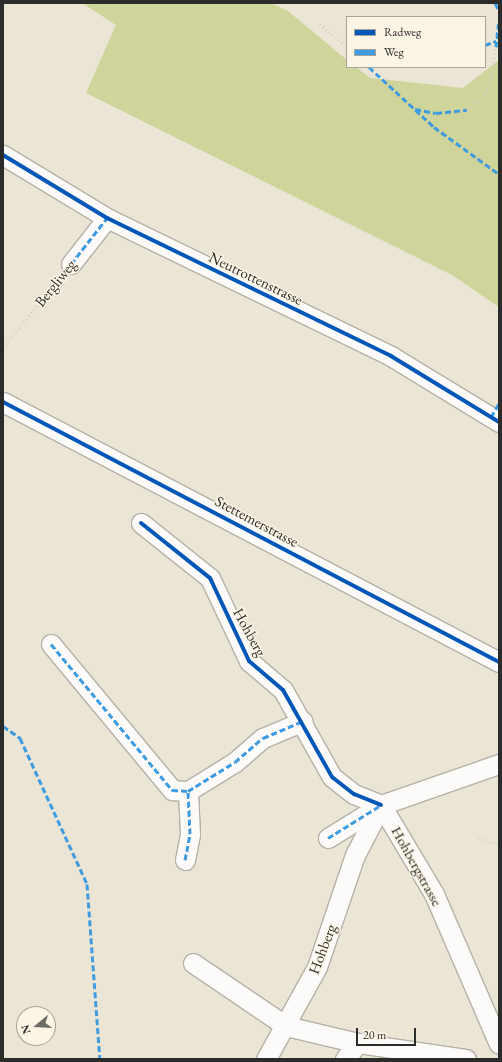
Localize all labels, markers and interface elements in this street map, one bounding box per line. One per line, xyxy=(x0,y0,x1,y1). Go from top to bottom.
legend xyxy=(346,16,486,68)
text: Radweg xyxy=(384,24,421,40)
text: Weg xyxy=(384,44,404,60)
street label: Neutrottenstrasse xyxy=(206,248,306,308)
street label: Bergliweg xyxy=(30,256,80,310)
street label: Stettemerstrasse xyxy=(212,492,302,550)
street label: Hohberg xyxy=(229,605,271,659)
street label: Hohbergstrasse xyxy=(388,823,446,909)
street label: Hohberg xyxy=(304,921,340,977)
north arrow xyxy=(16,1006,56,1046)
scale bar xyxy=(358,1020,418,1046)
text: N xyxy=(18,1023,34,1036)
text: 20 m xyxy=(363,1027,386,1043)

